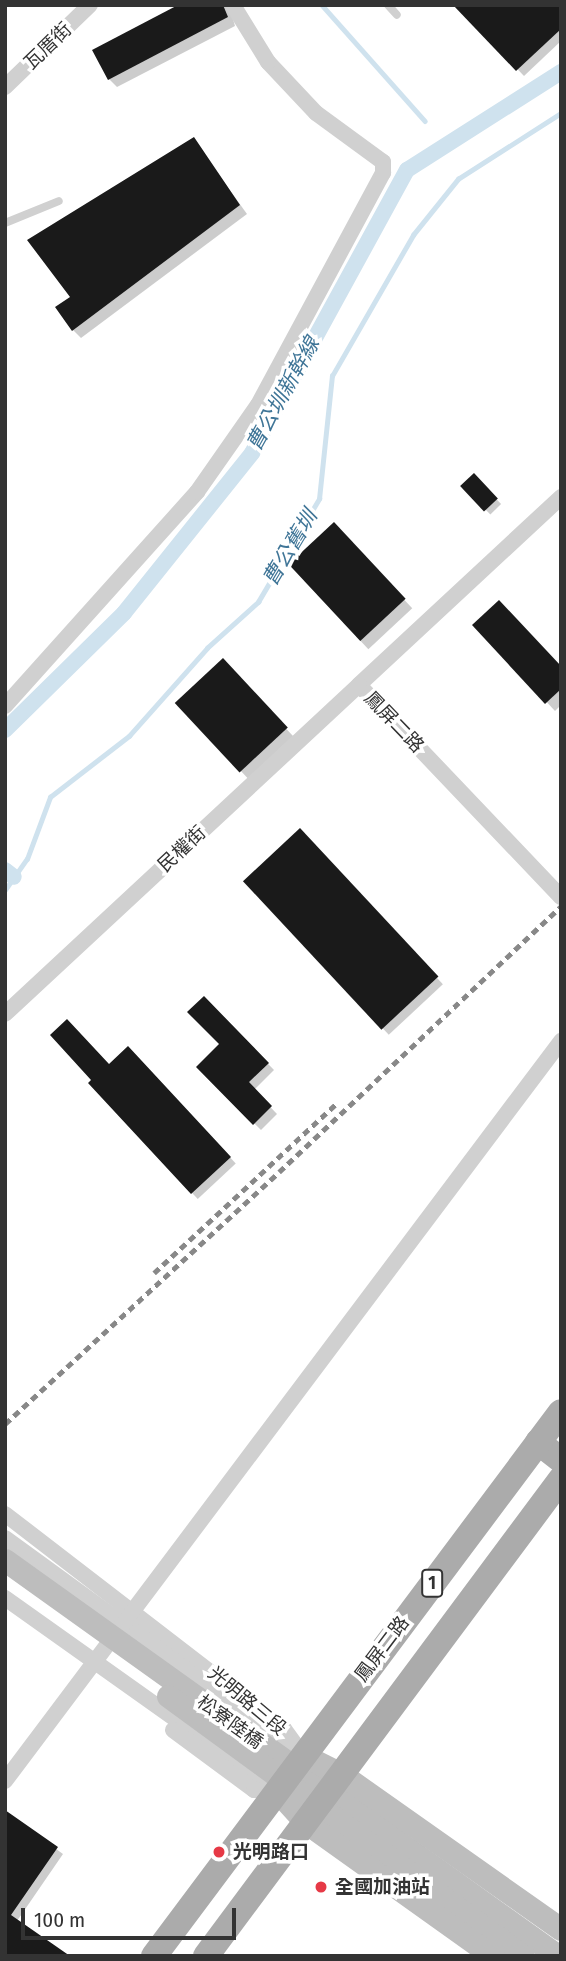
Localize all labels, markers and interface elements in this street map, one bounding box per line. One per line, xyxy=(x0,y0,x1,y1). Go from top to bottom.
street label: 瓦厝街 xyxy=(20,18,76,74)
water label: 曹公圳新幹線 xyxy=(241,333,325,455)
water label: 曹公舊圳 xyxy=(258,506,322,590)
street label: 鳳屏二路 xyxy=(359,687,429,757)
street label: 民權街 xyxy=(153,821,211,877)
road number: 1 xyxy=(420,1568,444,1598)
street label: 鳳屏二路 xyxy=(350,1612,414,1686)
street label: 光明路三段 xyxy=(203,1662,291,1740)
street label: 松寮陸橋 xyxy=(193,1690,267,1754)
place label: 光明路口 xyxy=(233,1841,309,1863)
marker: 光明路口 xyxy=(211,1844,227,1860)
place label: 全國加油站 xyxy=(335,1876,430,1898)
marker: 全國加油站 xyxy=(313,1879,329,1895)
scale bar xyxy=(24,1895,240,1939)
text: 100 m xyxy=(34,1907,85,1933)

